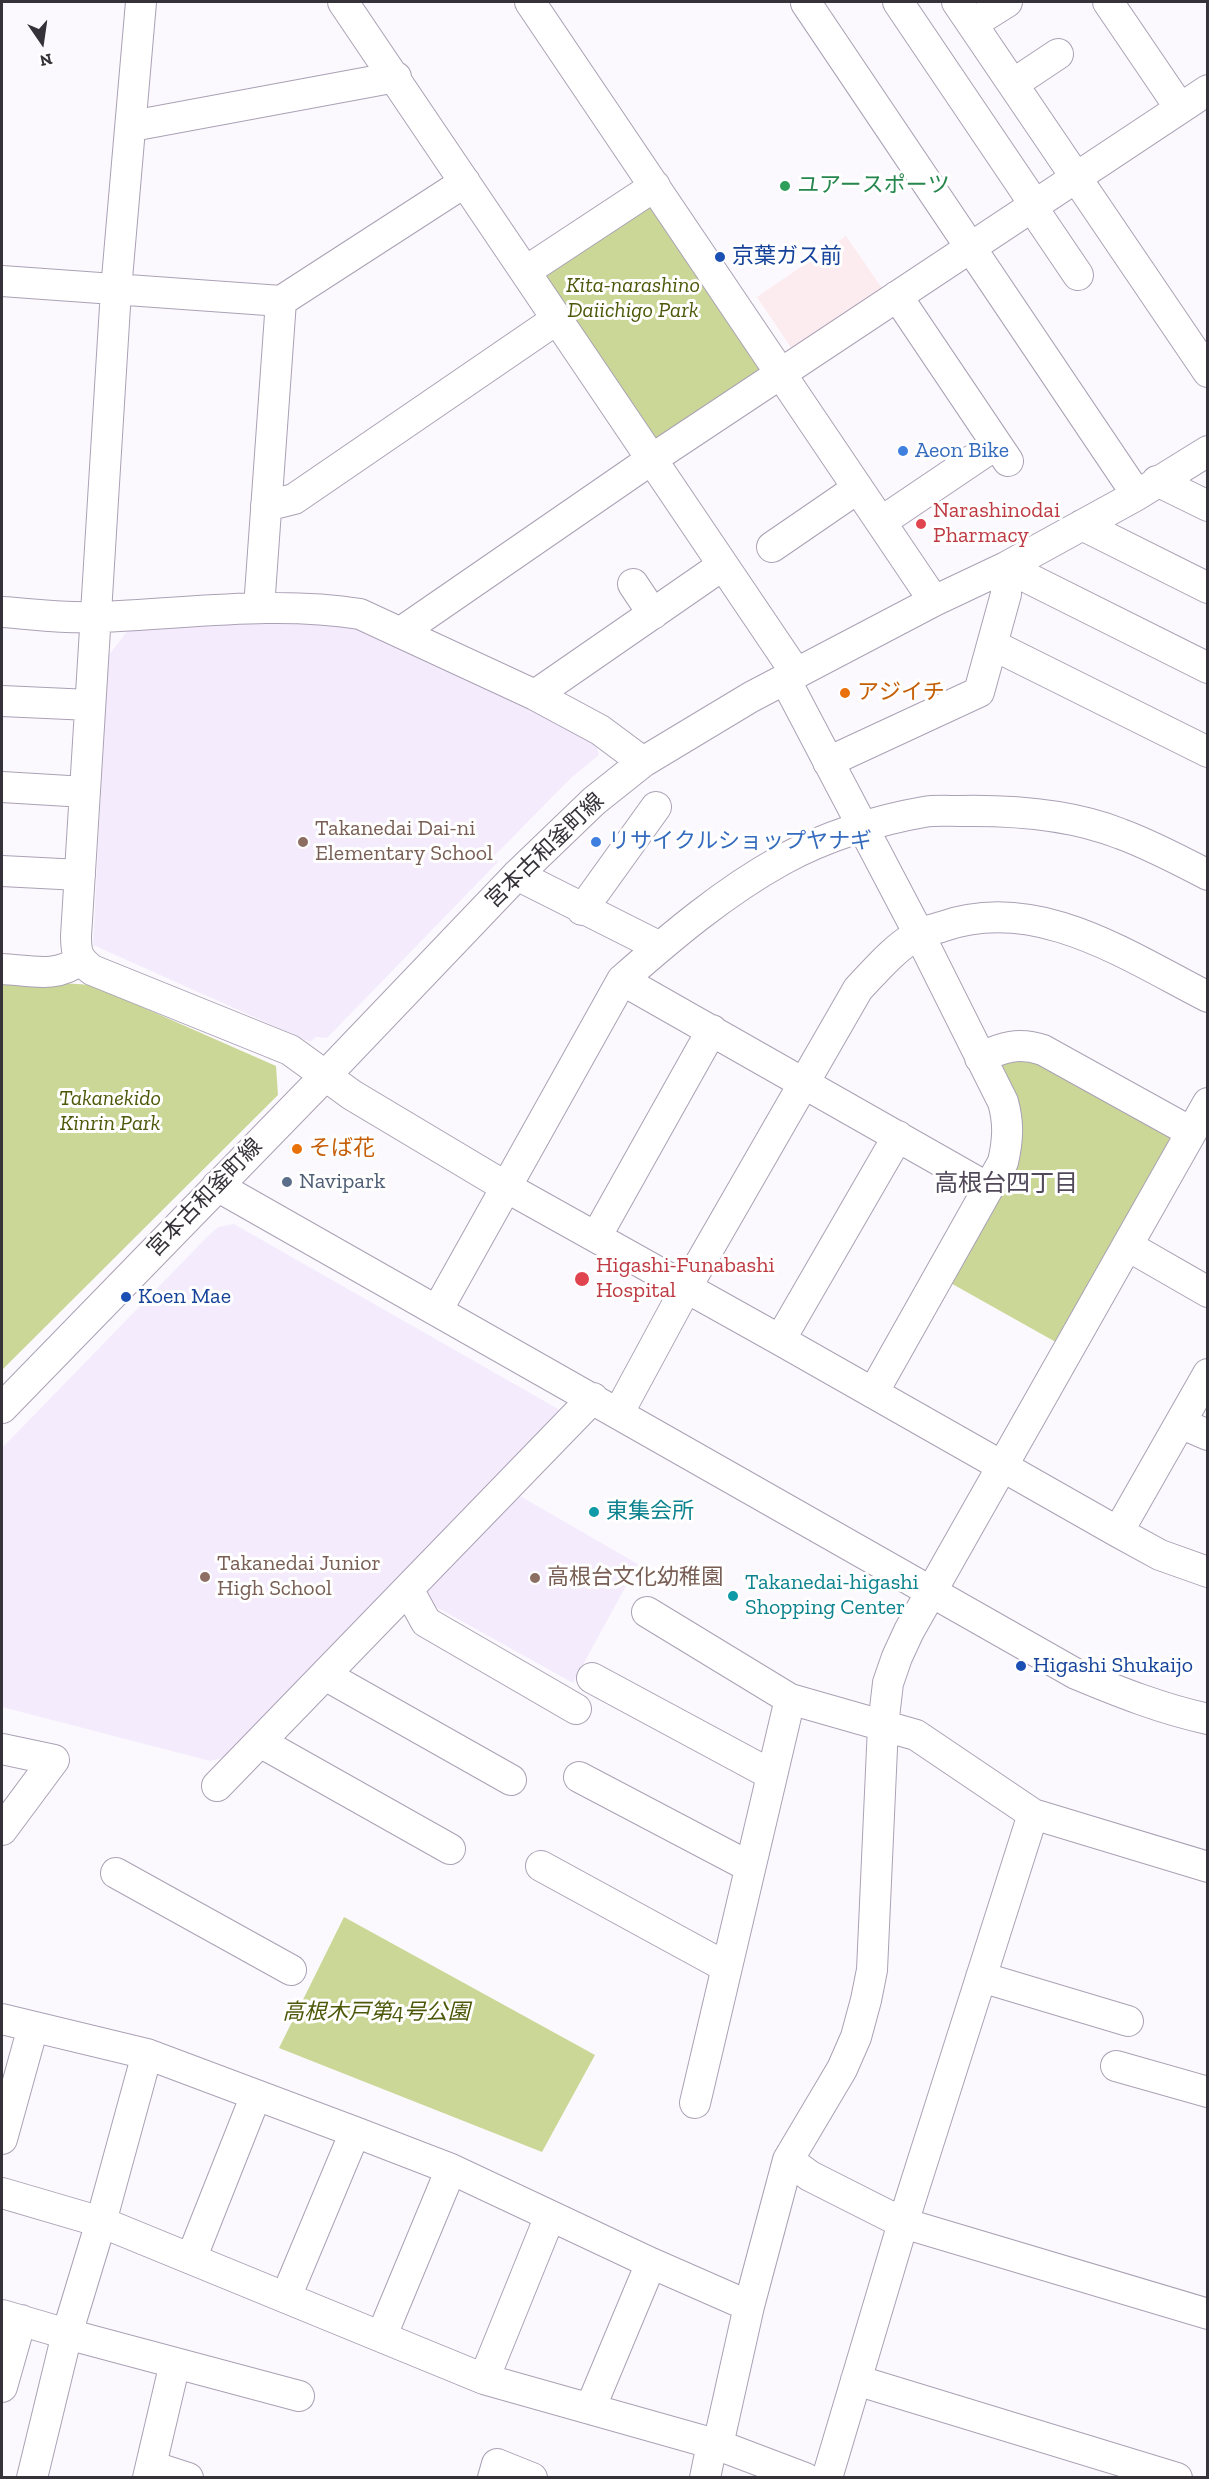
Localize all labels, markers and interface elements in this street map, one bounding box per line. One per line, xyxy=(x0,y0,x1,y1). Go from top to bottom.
north arrow xyxy=(12,12,72,72)
text: N xyxy=(38,49,54,71)
place label: ユアースポーツ xyxy=(797,173,950,199)
marker: ユアースポーツ xyxy=(778,179,792,193)
place label: 京葉ガス前 xyxy=(732,244,842,270)
marker: 京葉ガス前 xyxy=(713,250,727,264)
park label: Kita-narashino Daiichigo Park xyxy=(566,273,700,324)
place label: Aeon Bike xyxy=(915,438,1009,464)
marker: Aeon Bike xyxy=(896,444,910,458)
place label: Narashinodai Pharmacy xyxy=(933,498,1060,550)
marker: Narashinodai Pharmacy xyxy=(914,517,928,531)
place label: アジイチ xyxy=(857,680,945,706)
marker: アジイチ xyxy=(838,686,852,700)
street label: 宮本古和釜町線 xyxy=(480,788,610,914)
place label: Takanedai Dai-ni Elementary School xyxy=(315,816,493,867)
place label: リサイクルショップヤナギ xyxy=(608,829,872,855)
marker: Takanedai Dai-ni Elementary School xyxy=(296,835,310,849)
marker: リサイクルショップヤナギ xyxy=(589,835,603,849)
park label: Takanekido Kinrin Park xyxy=(59,1086,161,1138)
street label: 宮本古和釜町線 xyxy=(142,1133,268,1263)
place label: そば花 xyxy=(309,1136,375,1162)
marker: そば花 xyxy=(290,1142,304,1156)
place label: Navipark xyxy=(299,1169,386,1195)
district label: 高根台四丁目 xyxy=(934,1170,1078,1198)
marker: Navipark xyxy=(280,1175,294,1189)
place label: Higashi-Funabashi Hospital xyxy=(596,1253,775,1304)
marker: Higashi-Funabashi Hospital xyxy=(573,1270,591,1288)
place label: Koen Mae xyxy=(138,1284,231,1310)
marker: Koen Mae xyxy=(119,1290,133,1304)
place label: 東集会所 xyxy=(606,1499,694,1525)
marker: 東集会所 xyxy=(587,1505,601,1519)
place label: Takanedai Junior High School xyxy=(217,1551,381,1603)
place label: 高根台文化幼稚園 xyxy=(547,1565,723,1591)
marker: Takanedai Junior High School xyxy=(198,1570,212,1584)
place label: Takanedai-higashi Shopping Center xyxy=(745,1570,919,1622)
marker: 高根台文化幼稚園 xyxy=(528,1571,542,1585)
marker: Takanedai-higashi Shopping Center xyxy=(726,1589,740,1603)
place label: Higashi Shukaijo xyxy=(1033,1653,1193,1679)
marker: Higashi Shukaijo xyxy=(1014,1659,1028,1673)
park label: 高根木戸第4号公園 xyxy=(282,2000,470,2026)

